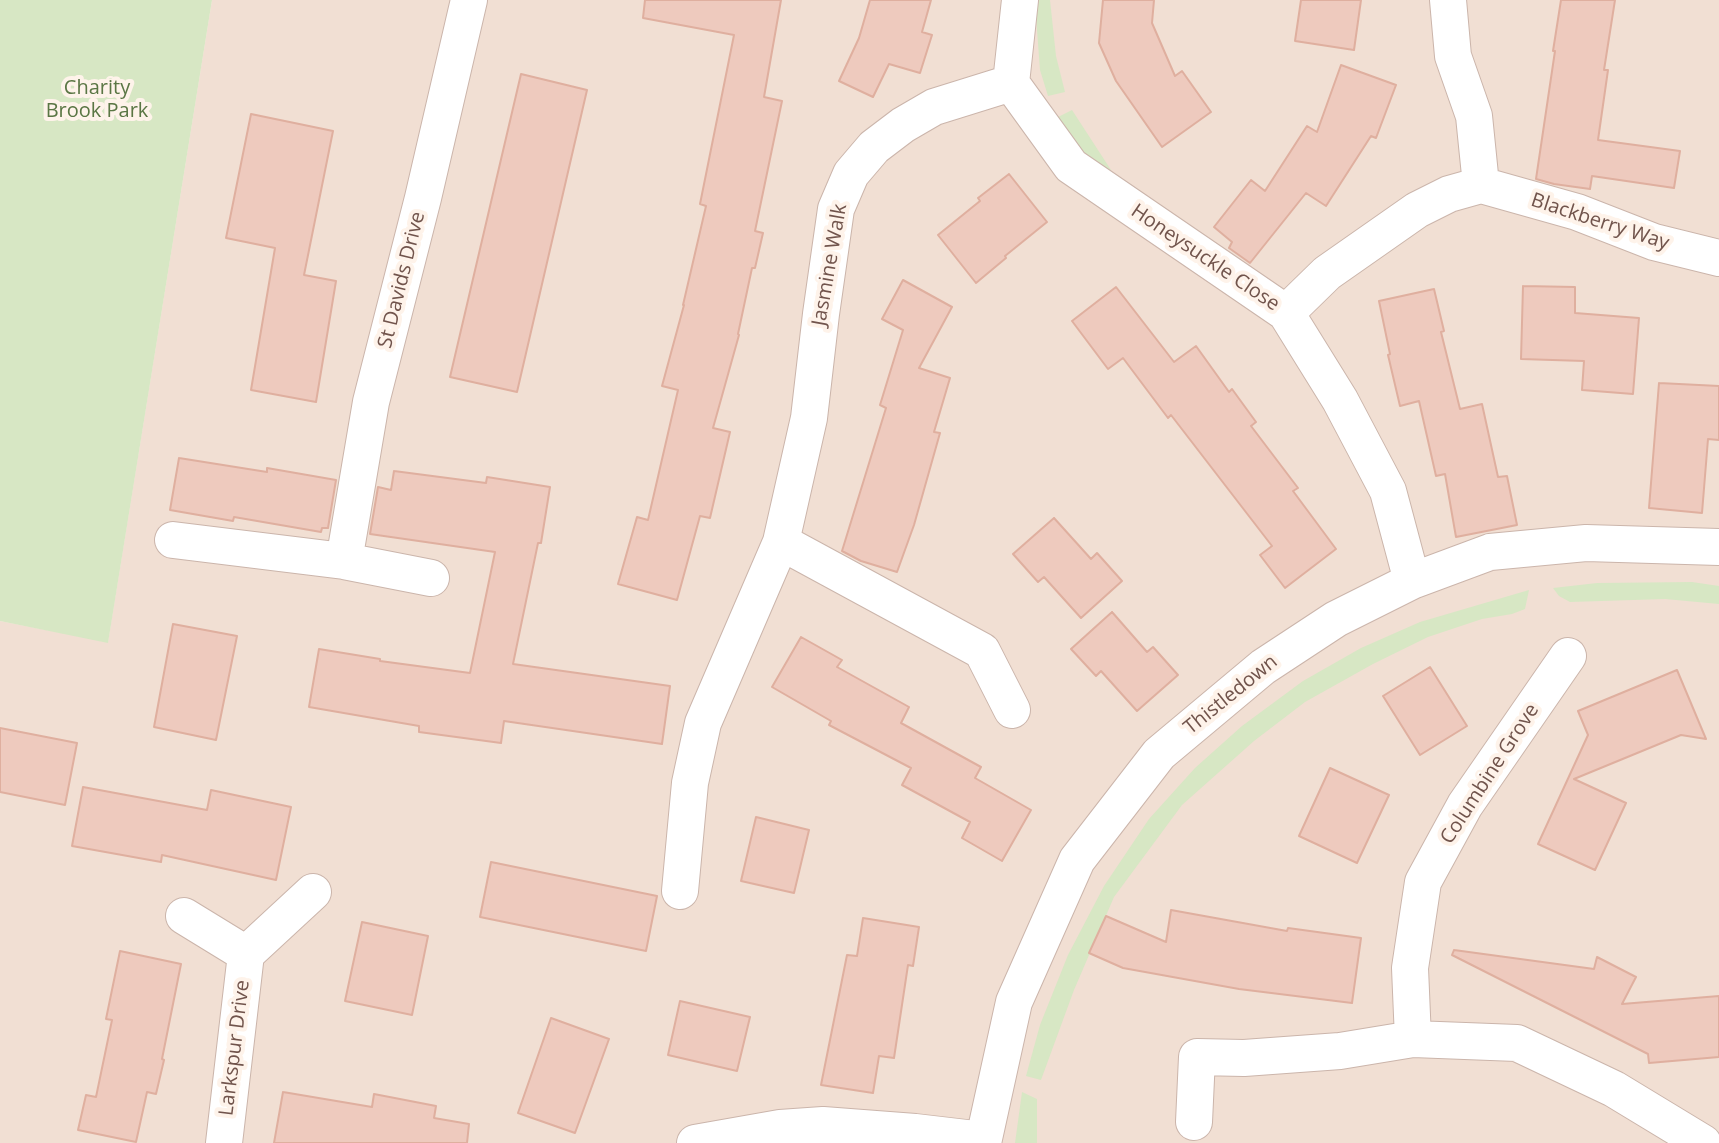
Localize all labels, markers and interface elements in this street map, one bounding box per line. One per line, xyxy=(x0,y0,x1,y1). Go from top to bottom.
park label: Charity Brook Park xyxy=(46,76,148,123)
street label: Blackberry Way xyxy=(1528,188,1672,256)
street label: Honeysuckle Close xyxy=(1126,199,1284,317)
street label: Jasmine Walk xyxy=(807,202,853,328)
street label: St Davids Drive xyxy=(373,209,431,351)
street label: Thistledown xyxy=(1179,650,1283,740)
street label: Columbine Grove xyxy=(1436,699,1544,849)
street label: Larkspur Drive xyxy=(215,979,255,1117)

